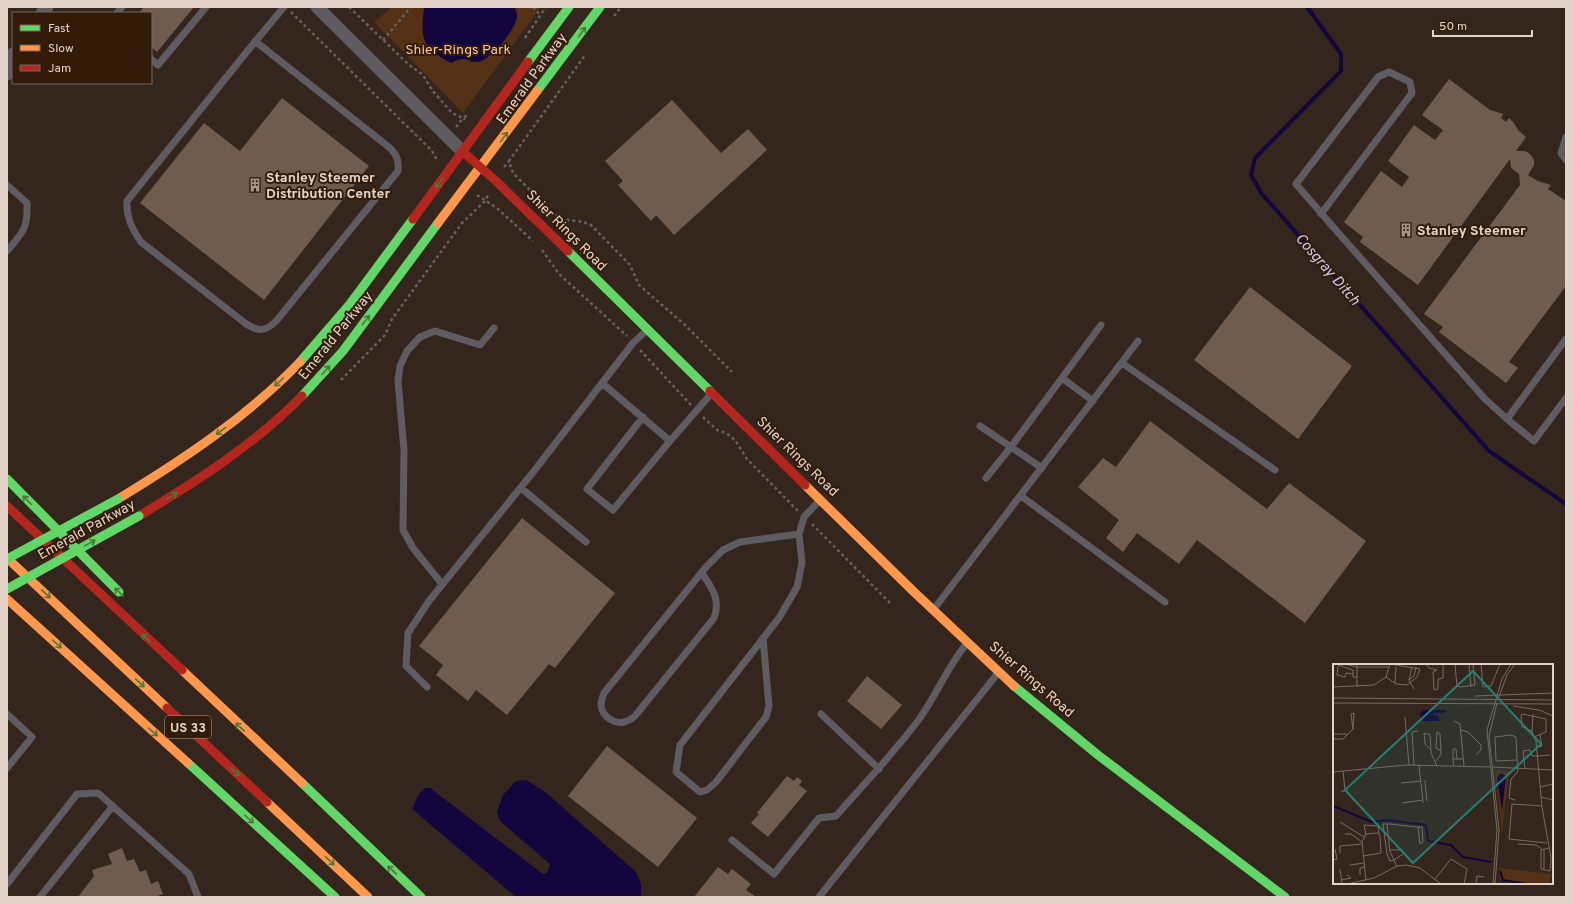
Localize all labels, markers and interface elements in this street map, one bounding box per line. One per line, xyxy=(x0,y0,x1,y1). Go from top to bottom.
legend xyxy=(12,12,152,84)
scale bar xyxy=(1433,12,1532,38)
text: 50 m xyxy=(1439,19,1467,35)
text: Fast xyxy=(48,21,70,37)
one-way arrow xyxy=(578,27,586,38)
street label: Emerald Parkway xyxy=(493,30,571,128)
text: Slow xyxy=(48,41,74,57)
park label: Shier-Rings Park xyxy=(405,42,511,59)
text: Jam xyxy=(48,61,71,77)
one-way arrow xyxy=(500,131,509,142)
place label: Stanley Steemer Distribution Center xyxy=(266,170,390,203)
building icon: Stanley Steemer Distribution Center xyxy=(247,177,263,193)
one-way arrow xyxy=(435,177,443,188)
street label: Shier Rings Road xyxy=(522,187,610,275)
building icon: Stanley Steemer xyxy=(1398,222,1414,238)
place label: Stanley Steemer xyxy=(1417,223,1526,240)
water label: Cosgray Ditch xyxy=(1290,230,1363,310)
street label: Emerald Parkway xyxy=(295,288,377,384)
one-way arrow xyxy=(362,315,370,326)
one-way arrow xyxy=(321,365,331,375)
one-way arrow xyxy=(274,378,284,387)
street label: Shier Rings Road xyxy=(752,414,841,500)
one-way arrow xyxy=(215,426,226,435)
one-way arrow xyxy=(166,492,178,500)
one-way arrow xyxy=(23,495,32,505)
street label: Emerald Parkway xyxy=(35,497,138,564)
one-way arrow xyxy=(84,539,96,546)
one-way arrow xyxy=(114,587,124,597)
one-way arrow xyxy=(41,589,51,599)
one-way arrow xyxy=(141,633,151,643)
street label: Shier Rings Road xyxy=(985,639,1077,722)
one-way arrow xyxy=(51,640,62,649)
inset map xyxy=(1333,664,1553,884)
one-way arrow xyxy=(135,678,145,687)
road number: US 33 xyxy=(165,716,211,738)
one-way arrow xyxy=(236,723,246,732)
one-way arrow xyxy=(148,727,158,737)
one-way arrow xyxy=(230,767,240,777)
one-way arrow xyxy=(244,814,254,824)
one-way arrow xyxy=(325,856,335,866)
one-way arrow xyxy=(388,866,398,875)

